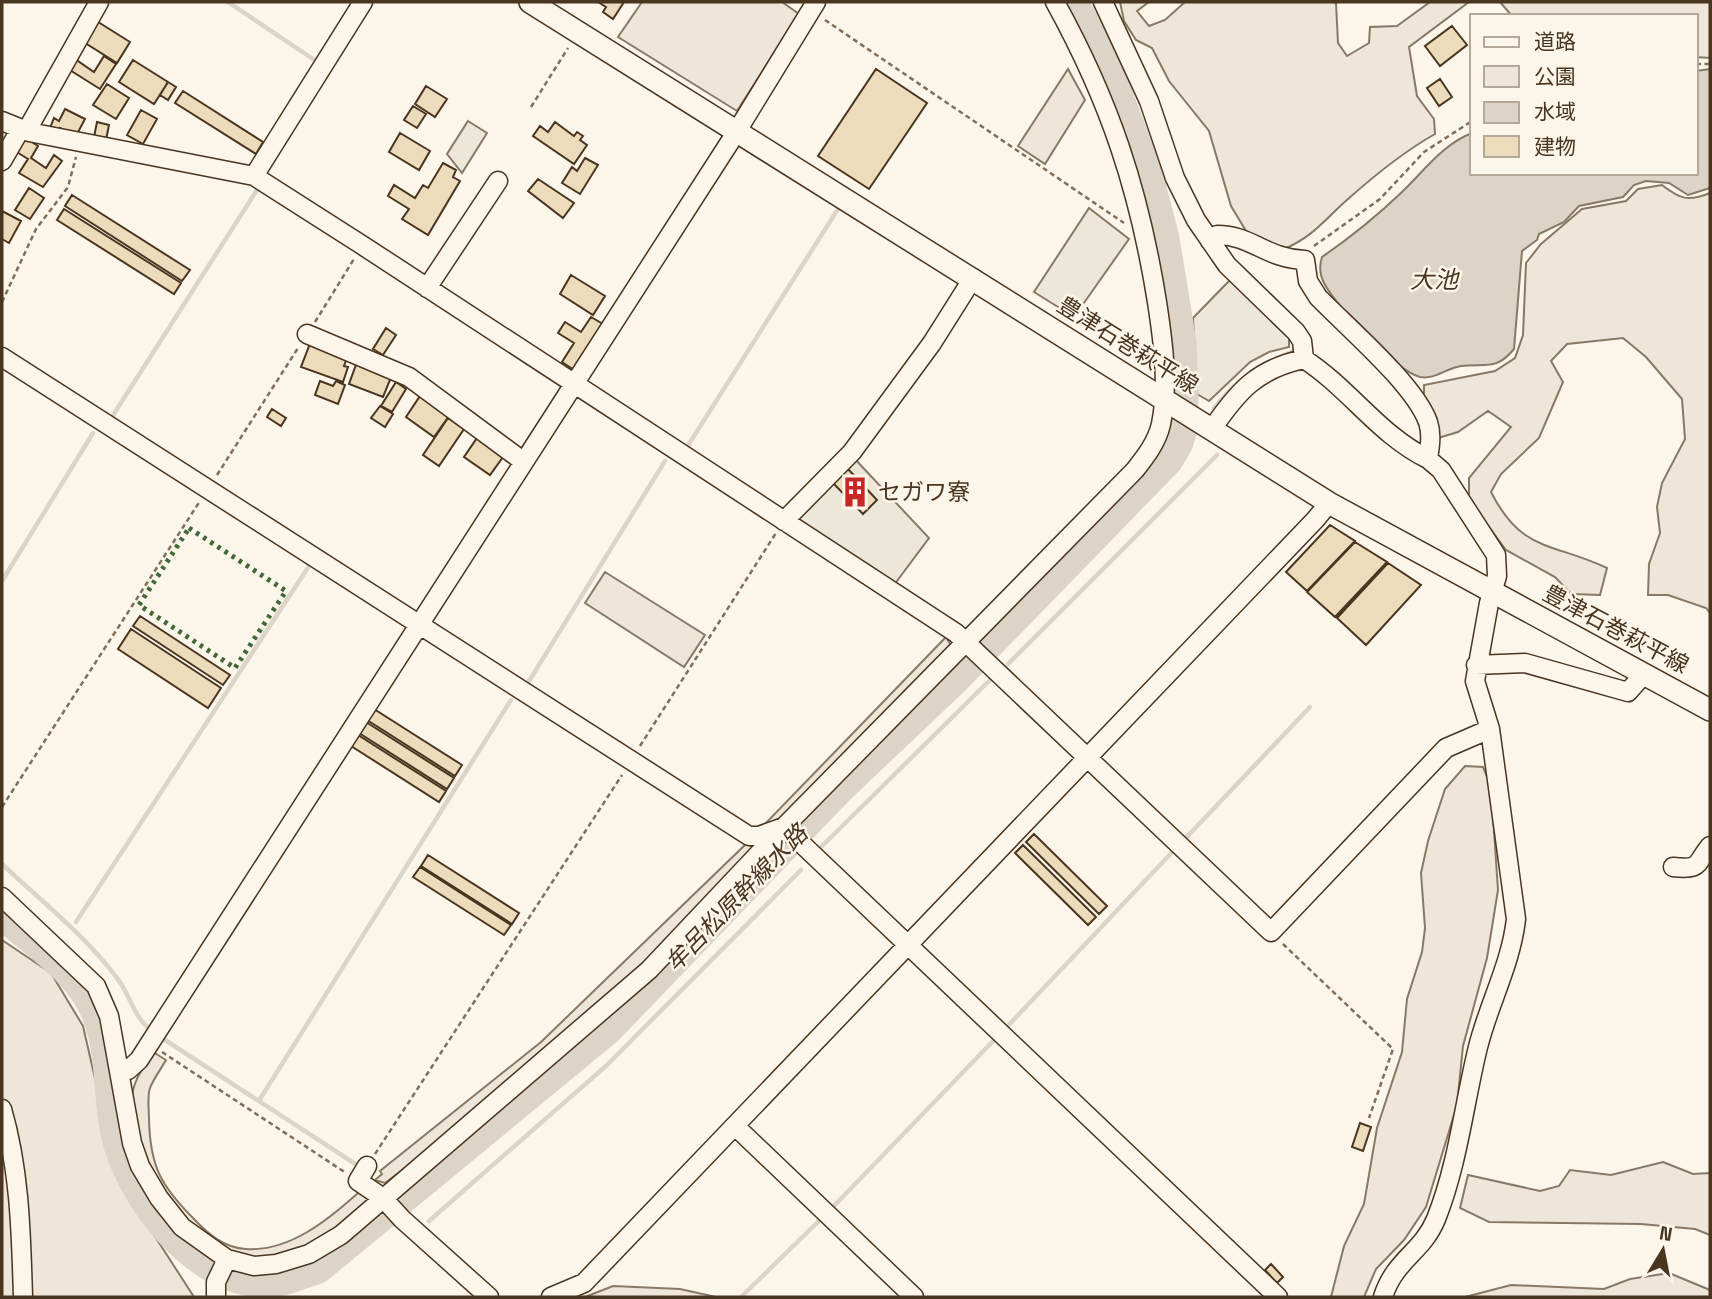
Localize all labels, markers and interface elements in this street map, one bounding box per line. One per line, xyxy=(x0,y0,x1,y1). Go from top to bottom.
legend xyxy=(1470,14,1698,175)
text: 道路 xyxy=(1534,28,1576,55)
text: 公園 xyxy=(1534,63,1576,90)
text: 水域 xyxy=(1534,98,1576,125)
text: 建物 xyxy=(1534,133,1576,160)
water label: 大池 xyxy=(1410,264,1460,295)
street label: 豊津石巻萩平線 xyxy=(1052,290,1204,400)
building icon: セガワ寮 xyxy=(838,475,872,509)
place label: セガワ寮 xyxy=(878,477,970,507)
street label: 豊津石巻萩平線 xyxy=(1538,578,1694,680)
water label: 牟呂松原幹線水路 xyxy=(658,817,815,978)
north arrow xyxy=(1628,1215,1698,1285)
text: N xyxy=(1657,1220,1674,1247)

